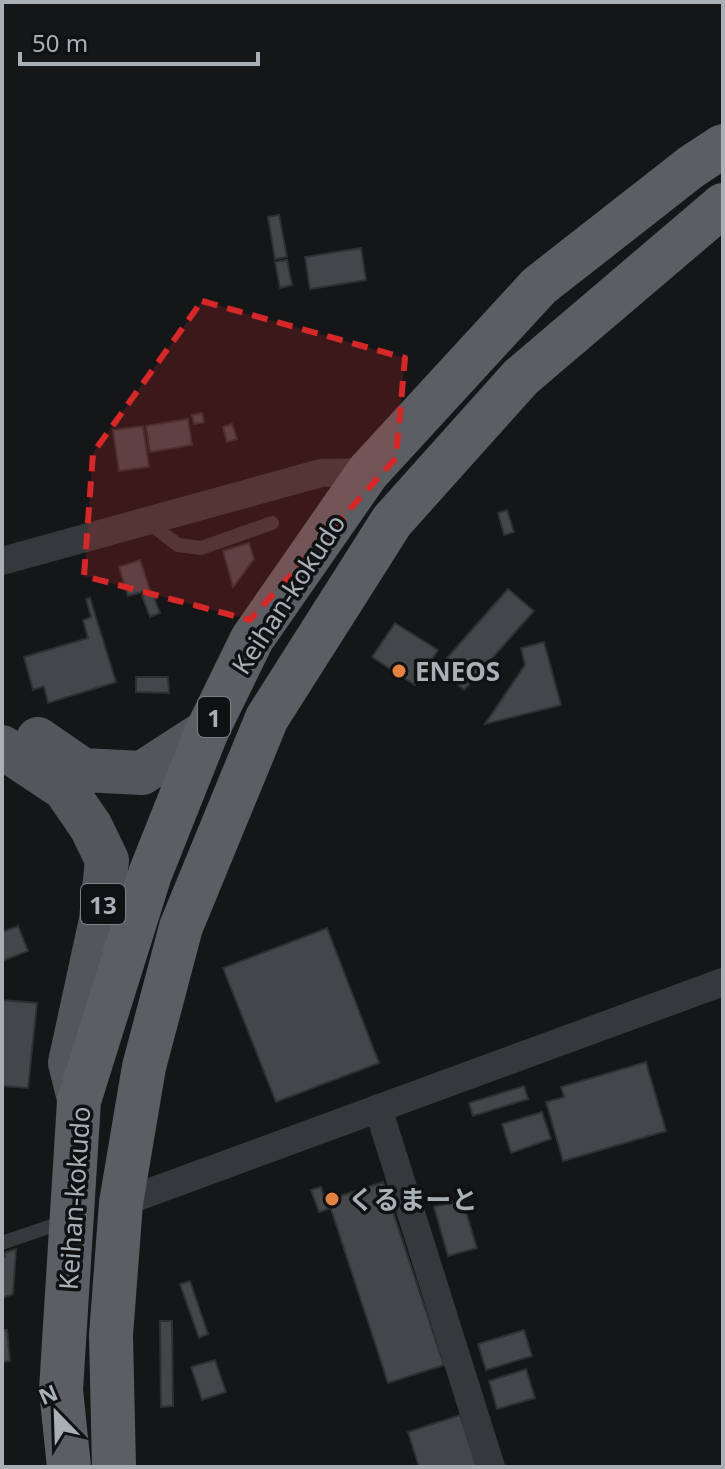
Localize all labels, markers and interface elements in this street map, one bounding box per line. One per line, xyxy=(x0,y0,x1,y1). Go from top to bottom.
scale bar xyxy=(20,16,258,66)
text: 50 m xyxy=(32,26,88,59)
street label: Keihan-kokudo xyxy=(223,507,353,681)
place label: ENEOS xyxy=(415,653,500,689)
marker: ENEOS xyxy=(390,662,408,680)
road number: 1 xyxy=(198,697,230,737)
road number: 13 xyxy=(81,884,125,924)
street label: Keihan-kokudo xyxy=(50,1105,98,1291)
place label: くるまーと xyxy=(348,1181,477,1217)
marker: くるまーと xyxy=(323,1190,341,1208)
north arrow xyxy=(16,1373,96,1453)
text: N xyxy=(34,1376,62,1411)

